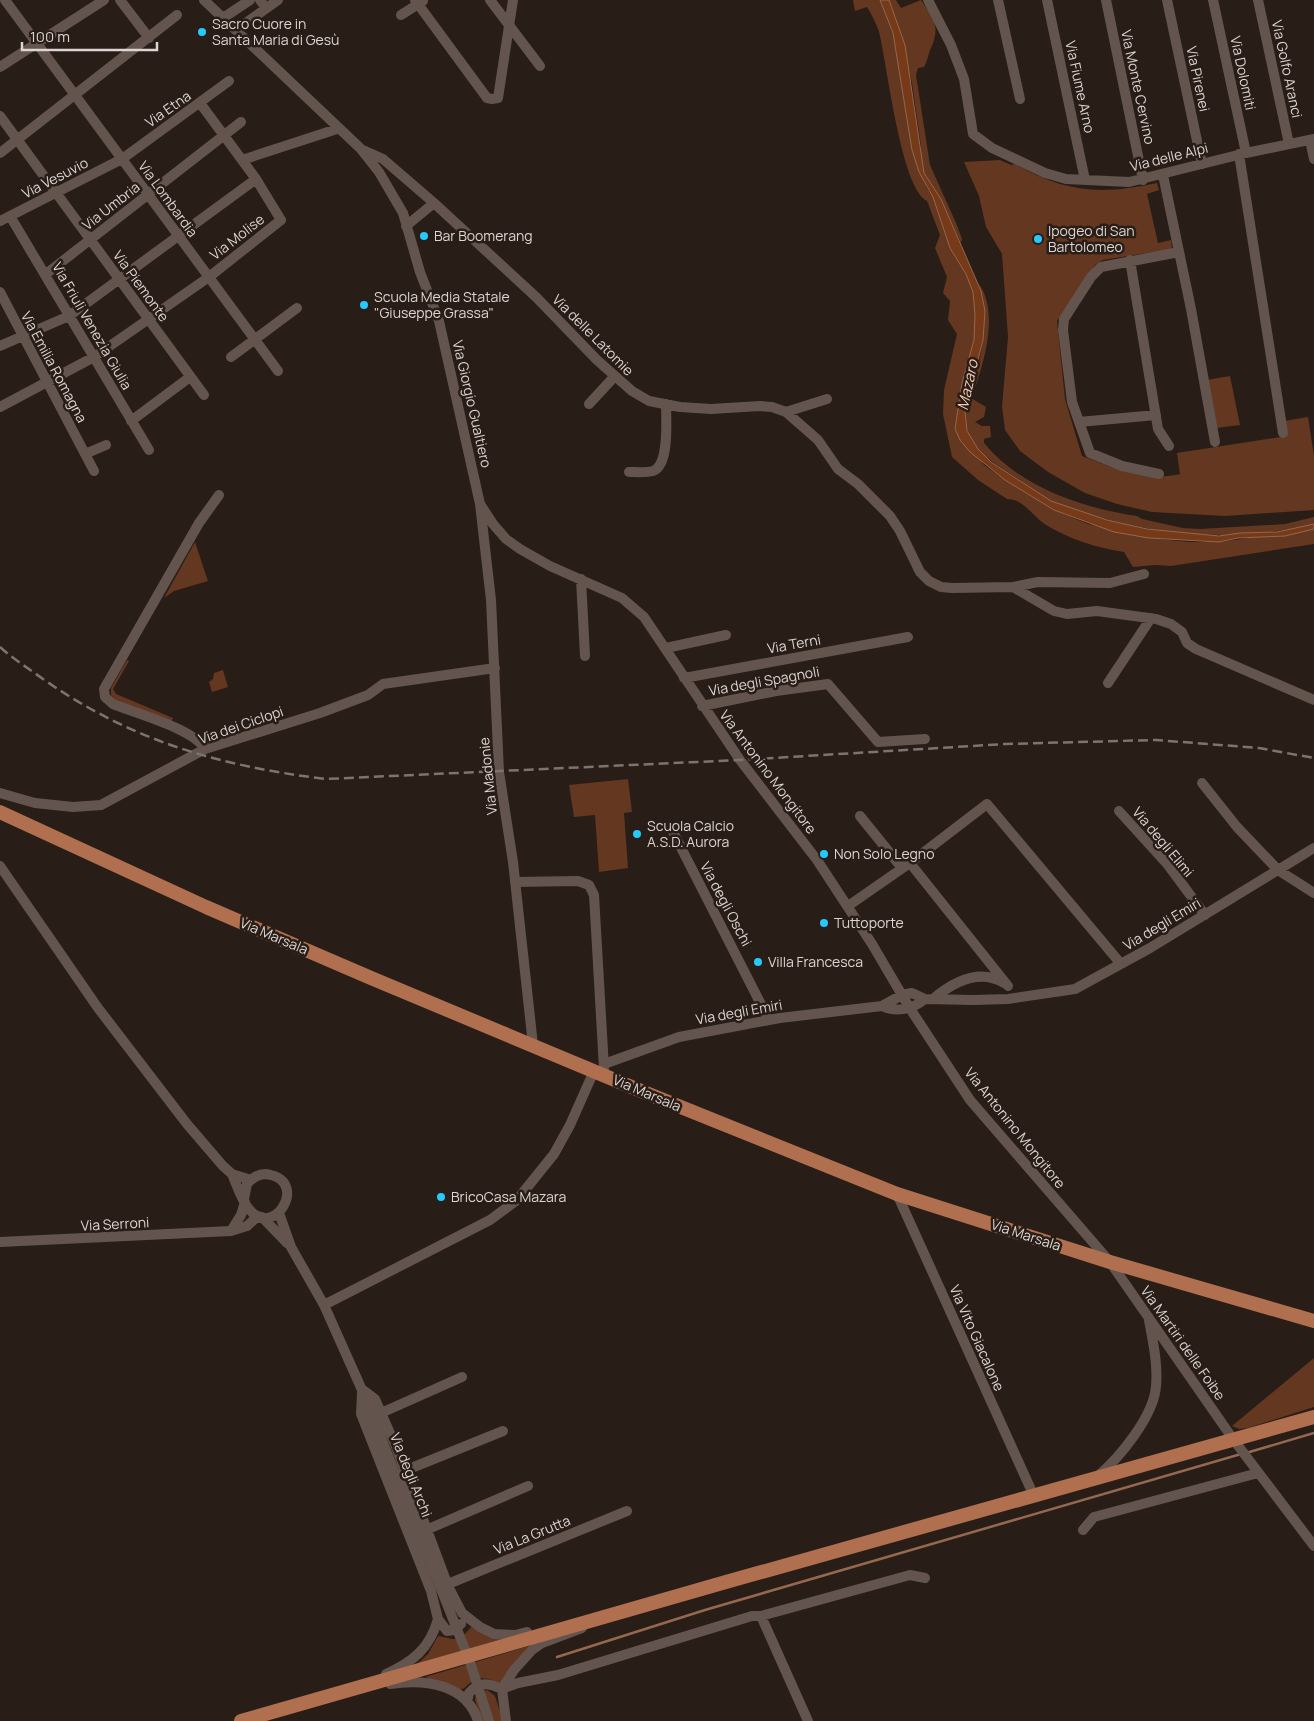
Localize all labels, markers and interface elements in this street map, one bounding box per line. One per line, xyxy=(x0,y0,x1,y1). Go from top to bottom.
place label: Sacro Cuore in Santa Maria di Gesù xyxy=(212,14,339,49)
street label: Via Golfo Aranci xyxy=(1268,18,1307,120)
scale bar xyxy=(22,20,158,52)
text: 100 m xyxy=(30,26,70,47)
marker: Sacro Cuore in Santa Maria di Gesù xyxy=(196,26,208,38)
street label: Via Monte Cervino xyxy=(1117,28,1160,146)
street label: Via Dolomiti xyxy=(1226,34,1261,112)
street label: Via Fiume Arno xyxy=(1061,39,1100,135)
street label: Via Pirenei xyxy=(1182,44,1215,113)
street label: Via Etna xyxy=(141,86,194,131)
street label: Via delle Alpi xyxy=(1128,138,1210,175)
street label: Via Vesuvio xyxy=(18,153,91,202)
street label: Via Lombardia xyxy=(134,157,202,241)
street label: Via Umbria xyxy=(78,177,143,234)
street label: Via Molise xyxy=(206,209,268,264)
place label: Ipogeo di San Bartolomeo xyxy=(1048,221,1134,256)
place label: Bar Boomerang xyxy=(434,226,533,245)
marker: Bar Boomerang xyxy=(418,230,430,242)
marker: Ipogeo di San Bartolomeo xyxy=(1032,233,1044,245)
street label: Via Piemonte xyxy=(109,246,174,325)
street label: Via Friuli Venezia Giulia xyxy=(48,259,137,393)
place label: Scuola Media Statale "Giuseppe Grassa" xyxy=(374,287,510,322)
street label: Via delle Latomie xyxy=(548,290,638,380)
marker: Scuola Media Statale "Giuseppe Grassa" xyxy=(358,299,370,311)
street label: Via Emilia Romagna xyxy=(17,308,92,426)
street label: Via Giorgio Gualtiero xyxy=(449,338,496,470)
water label: Mazaro xyxy=(952,357,983,412)
street label: Via Terni xyxy=(766,629,822,658)
street label: Via degli Spagnoli xyxy=(707,661,821,700)
street label: Via dei Ciclopi xyxy=(196,701,286,748)
street label: Via Antonino Mongitore xyxy=(716,706,821,837)
street label: Via Madonie xyxy=(474,736,501,816)
street label: Via degli Elimi xyxy=(1129,803,1198,881)
place label: Scuola Calcio A.S.D. Aurora xyxy=(647,816,734,851)
marker: Scuola Calcio A.S.D. Aurora xyxy=(631,828,643,840)
place label: Non Solo Legno xyxy=(834,844,934,863)
marker: Non Solo Legno xyxy=(818,848,830,860)
street label: Via degli Oschi xyxy=(696,858,757,949)
street label: Via degli Emiri xyxy=(1119,893,1204,954)
street label: Via Marsala xyxy=(237,913,311,958)
place label: Tuttoporte xyxy=(834,913,904,932)
marker: Tuttoporte xyxy=(818,917,830,929)
place label: Villa Francesca xyxy=(768,952,863,971)
marker: Villa Francesca xyxy=(752,956,764,968)
street label: Via degli Emiri xyxy=(694,995,784,1028)
street label: Via Antonino Mongitore xyxy=(961,1063,1070,1192)
street label: Via Marsala xyxy=(610,1070,684,1115)
place label: BricoCasa Mazara xyxy=(451,1187,566,1206)
marker: BricoCasa Mazara xyxy=(435,1191,447,1203)
street label: Via Serroni xyxy=(80,1212,150,1235)
street label: Via Marsala xyxy=(989,1214,1064,1255)
street label: Via Vito Giacalone xyxy=(946,1282,1009,1394)
street label: Via Martiri delle Foibe xyxy=(1137,1282,1230,1404)
street label: Via degli Archi xyxy=(386,1430,437,1520)
street label: Via La Grutta xyxy=(491,1511,573,1559)

